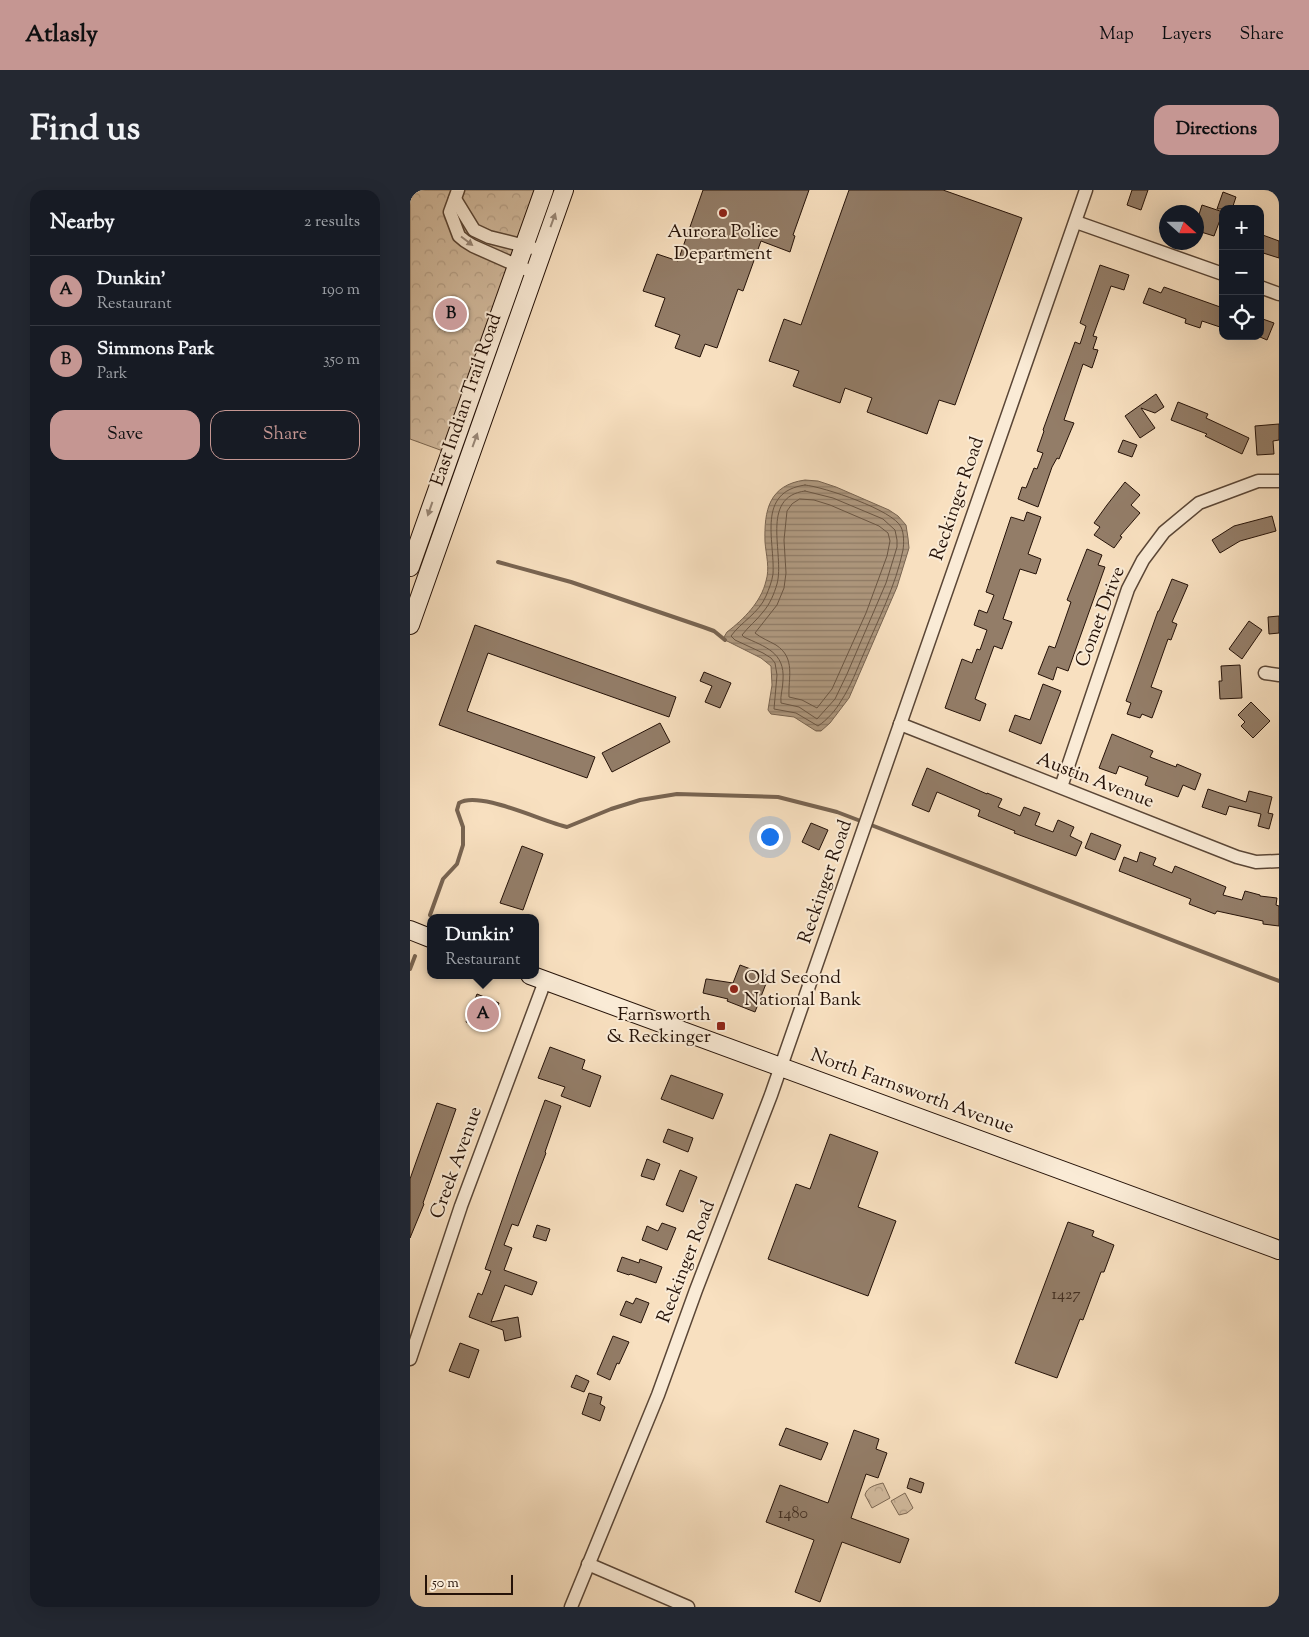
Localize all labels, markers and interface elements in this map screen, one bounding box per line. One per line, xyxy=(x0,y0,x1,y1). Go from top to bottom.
text: Atlasly xyxy=(25,18,98,52)
text: Map xyxy=(1099,22,1134,48)
text: Layers xyxy=(1162,22,1212,48)
text: Share xyxy=(1240,22,1284,48)
text: Find us xyxy=(30,105,140,156)
button: Directions xyxy=(1154,105,1279,155)
north arrow xyxy=(1159,205,1204,250)
map controls xyxy=(1219,205,1264,340)
button: + xyxy=(1219,205,1264,250)
marker: Aurora Police Department xyxy=(717,207,729,219)
text: Nearby xyxy=(50,208,115,238)
text: 2 results xyxy=(304,211,360,234)
one-way arrow xyxy=(550,213,557,228)
place label: Aurora Police Department xyxy=(667,219,779,268)
one-way arrow xyxy=(460,236,473,247)
button: − xyxy=(1219,250,1264,295)
text: Dunkin' xyxy=(97,266,166,293)
text: A xyxy=(60,279,73,302)
text: 190 m xyxy=(322,279,360,302)
text: Restaurant xyxy=(97,293,172,316)
pin: B xyxy=(435,295,467,333)
button: locate xyxy=(1219,295,1264,340)
street label: East Indian Trail Road xyxy=(425,310,509,490)
text: Simmons Park xyxy=(97,336,214,363)
text: B xyxy=(61,349,71,372)
text: 350 m xyxy=(323,349,360,372)
text: Park xyxy=(97,363,128,386)
button: Save xyxy=(50,410,200,460)
button: Share xyxy=(210,410,360,460)
one-way arrow xyxy=(472,433,479,448)
street label: Reckinger Road xyxy=(924,433,992,564)
one-way arrow xyxy=(426,502,434,517)
street label: Comet Drive xyxy=(1069,563,1133,671)
street label: Austin Avenue xyxy=(1032,746,1158,816)
street label: Reckinger Road xyxy=(792,816,860,947)
your location xyxy=(757,824,783,850)
popup xyxy=(427,914,539,979)
text: Dunkin' xyxy=(446,922,514,949)
text: Restaurant xyxy=(446,949,520,972)
place label: Old Second National Bank xyxy=(744,965,862,1014)
marker: Old Second National Bank xyxy=(728,983,740,995)
pin: A xyxy=(467,995,499,1033)
place label: Farnsworth & Reckinger xyxy=(607,1002,711,1051)
marker: Farnsworth & Reckinger xyxy=(715,1020,727,1032)
street label: North Farnsworth Avenue xyxy=(806,1043,1018,1142)
street label: Creek Avenue xyxy=(424,1103,490,1223)
street label: Reckinger Road xyxy=(651,1197,723,1327)
house number: 1427 xyxy=(1051,1284,1081,1307)
house number: 1480 xyxy=(778,1503,808,1526)
scale bar xyxy=(425,1572,512,1595)
text: 50 m xyxy=(432,1574,459,1594)

